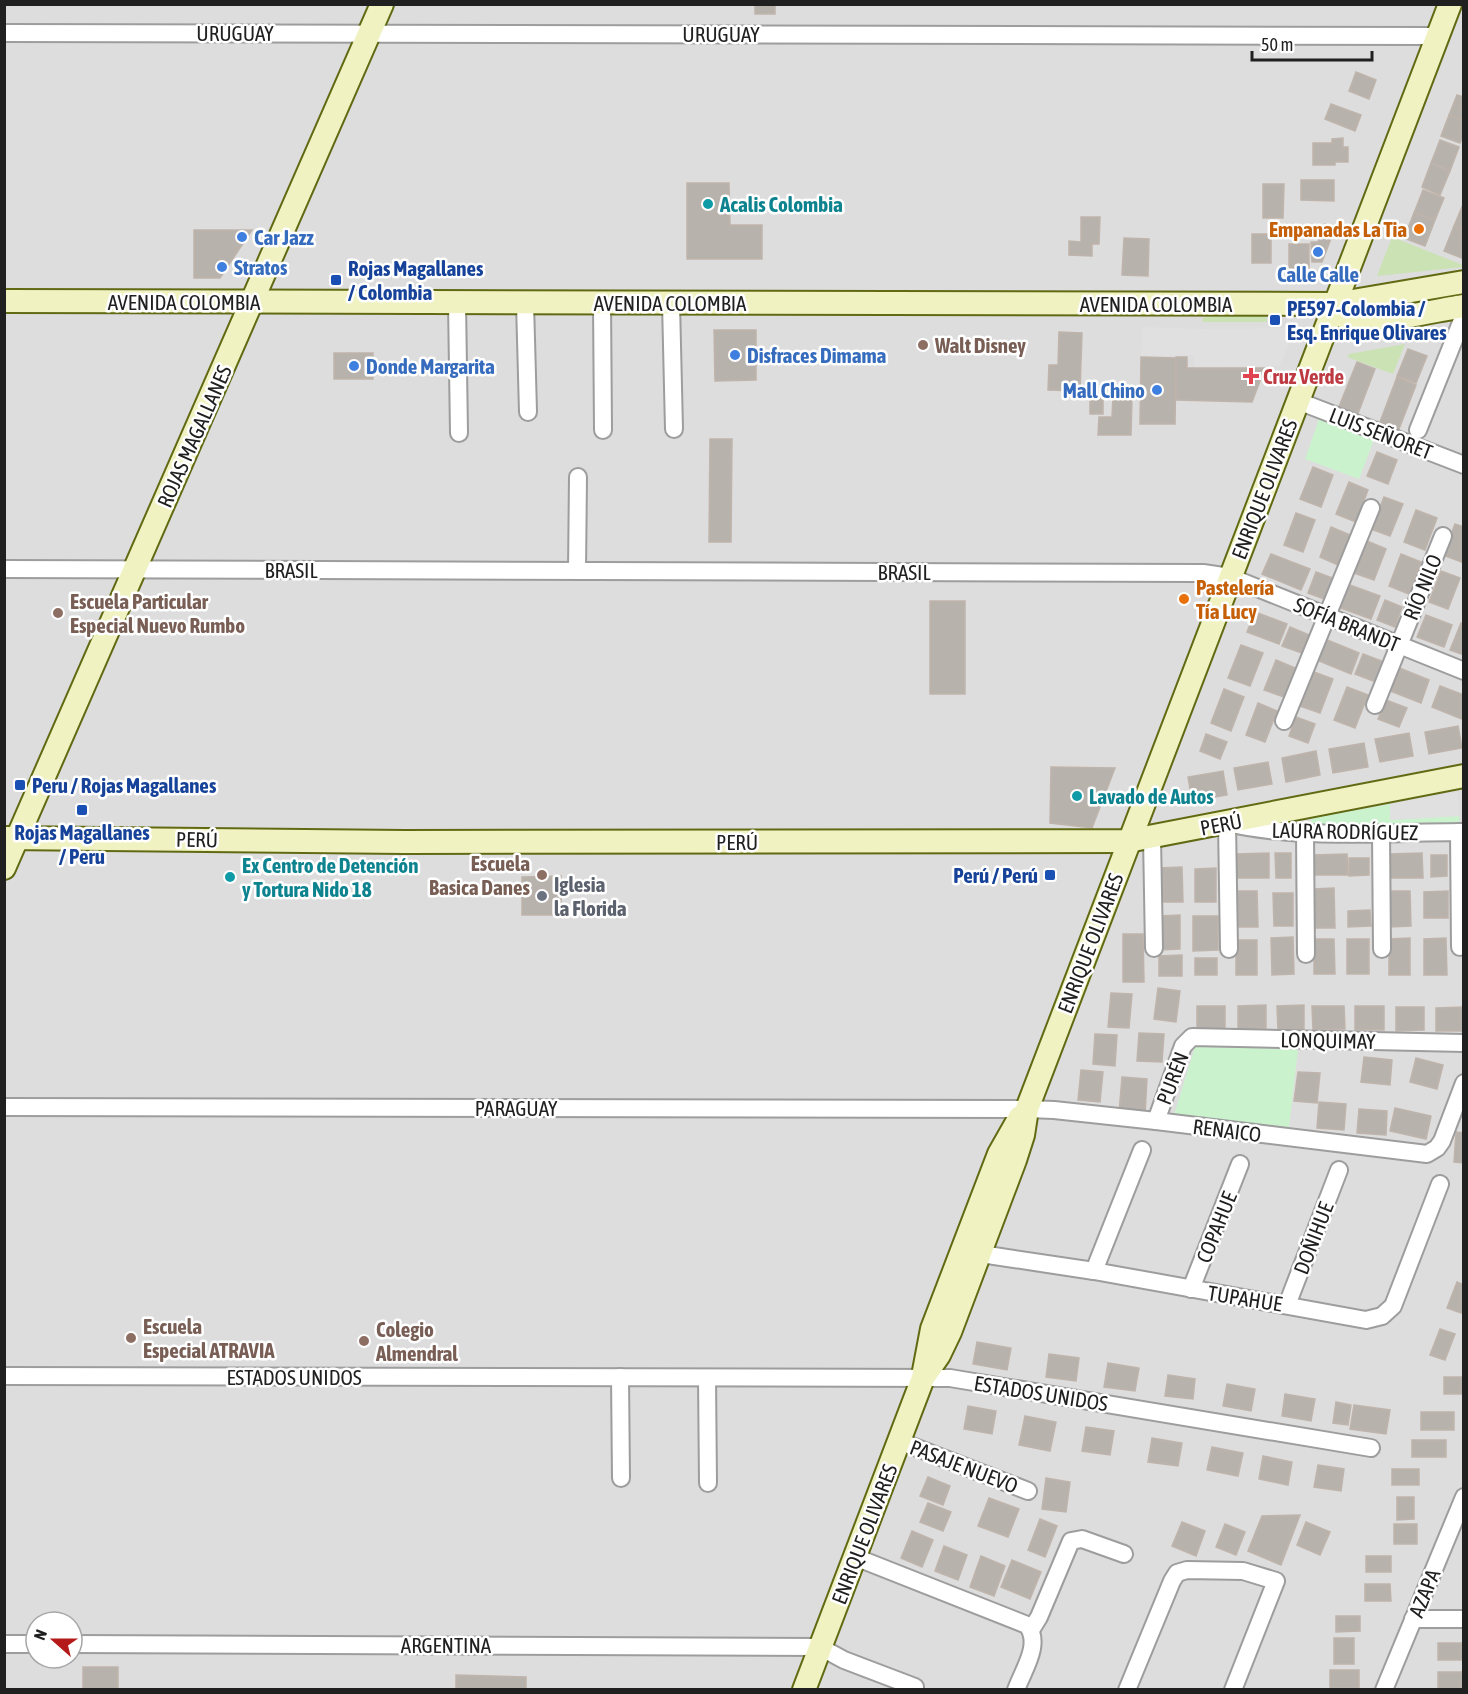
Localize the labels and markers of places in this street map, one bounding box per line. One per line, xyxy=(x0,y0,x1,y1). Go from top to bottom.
place label: Acalis Colombia xyxy=(719,192,843,216)
marker: Acalis Colombia xyxy=(701,197,715,211)
place label: Empanadas La Tia xyxy=(1269,217,1407,241)
marker: Empanadas La Tia xyxy=(1412,222,1426,236)
place label: Car Jazz xyxy=(254,225,314,249)
marker: Car Jazz xyxy=(235,230,249,244)
marker: Calle Calle xyxy=(1311,245,1325,259)
place label: Stratos xyxy=(234,255,288,279)
place label: Rojas Magallanes / Colombia xyxy=(348,256,484,304)
marker: Stratos xyxy=(215,260,229,274)
place label: Calle Calle xyxy=(1277,262,1359,286)
marker: Rojas Magallanes / Colombia xyxy=(329,273,343,287)
place label: PE597-Colombia / Esq. Enrique Olivares xyxy=(1287,296,1447,344)
marker: PE597-Colombia / Esq. Enrique Olivares xyxy=(1268,313,1282,327)
place label: Walt Disney xyxy=(934,333,1026,357)
marker: Walt Disney xyxy=(916,338,930,352)
place label: Disfraces Dimama xyxy=(747,343,887,367)
marker: Disfraces Dimama xyxy=(728,348,742,362)
place label: Donde Margarita xyxy=(366,354,495,378)
marker: Donde Margarita xyxy=(347,359,361,373)
place label: Cruz Verde xyxy=(1263,364,1344,388)
marker: Cruz Verde xyxy=(1244,369,1258,383)
place label: Mall Chino xyxy=(1063,378,1145,402)
marker: Mall Chino xyxy=(1150,383,1164,397)
place label: Pastelería Tía Lucy xyxy=(1196,575,1274,623)
place label: Escuela Particular Especial Nuevo Rumbo xyxy=(70,589,245,637)
marker: Pastelería Tía Lucy xyxy=(1177,592,1191,606)
marker: Escuela Particular Especial Nuevo Rumbo xyxy=(51,606,65,620)
place label: Peru / Rojas Magallanes xyxy=(32,773,217,797)
marker: Peru / Rojas Magallanes xyxy=(13,778,27,792)
place label: Lavado de Autos xyxy=(1089,784,1214,808)
marker: Lavado de Autos xyxy=(1070,789,1084,803)
marker: Rojas Magallanes / Peru xyxy=(75,803,89,817)
place label: Rojas Magallanes / Peru xyxy=(14,820,150,868)
place label: Escuela Basica Danes xyxy=(429,851,531,899)
place label: Ex Centro de Detención y Tortura Nido 18 xyxy=(242,853,418,901)
place label: Perú / Perú xyxy=(953,863,1038,887)
marker: Escuela Basica Danes xyxy=(535,868,549,882)
marker: Perú / Perú xyxy=(1043,868,1057,882)
marker: Ex Centro de Detención y Tortura Nido 18 xyxy=(223,870,237,884)
place label: Iglesia la Florida xyxy=(554,872,627,920)
marker: Iglesia la Florida xyxy=(535,889,549,903)
place label: Escuela Especial ATRAVIA xyxy=(143,1314,275,1362)
place label: Colegio Almendral xyxy=(375,1317,458,1365)
marker: Escuela Especial ATRAVIA xyxy=(124,1331,138,1345)
marker: Colegio Almendral xyxy=(357,1334,371,1348)

